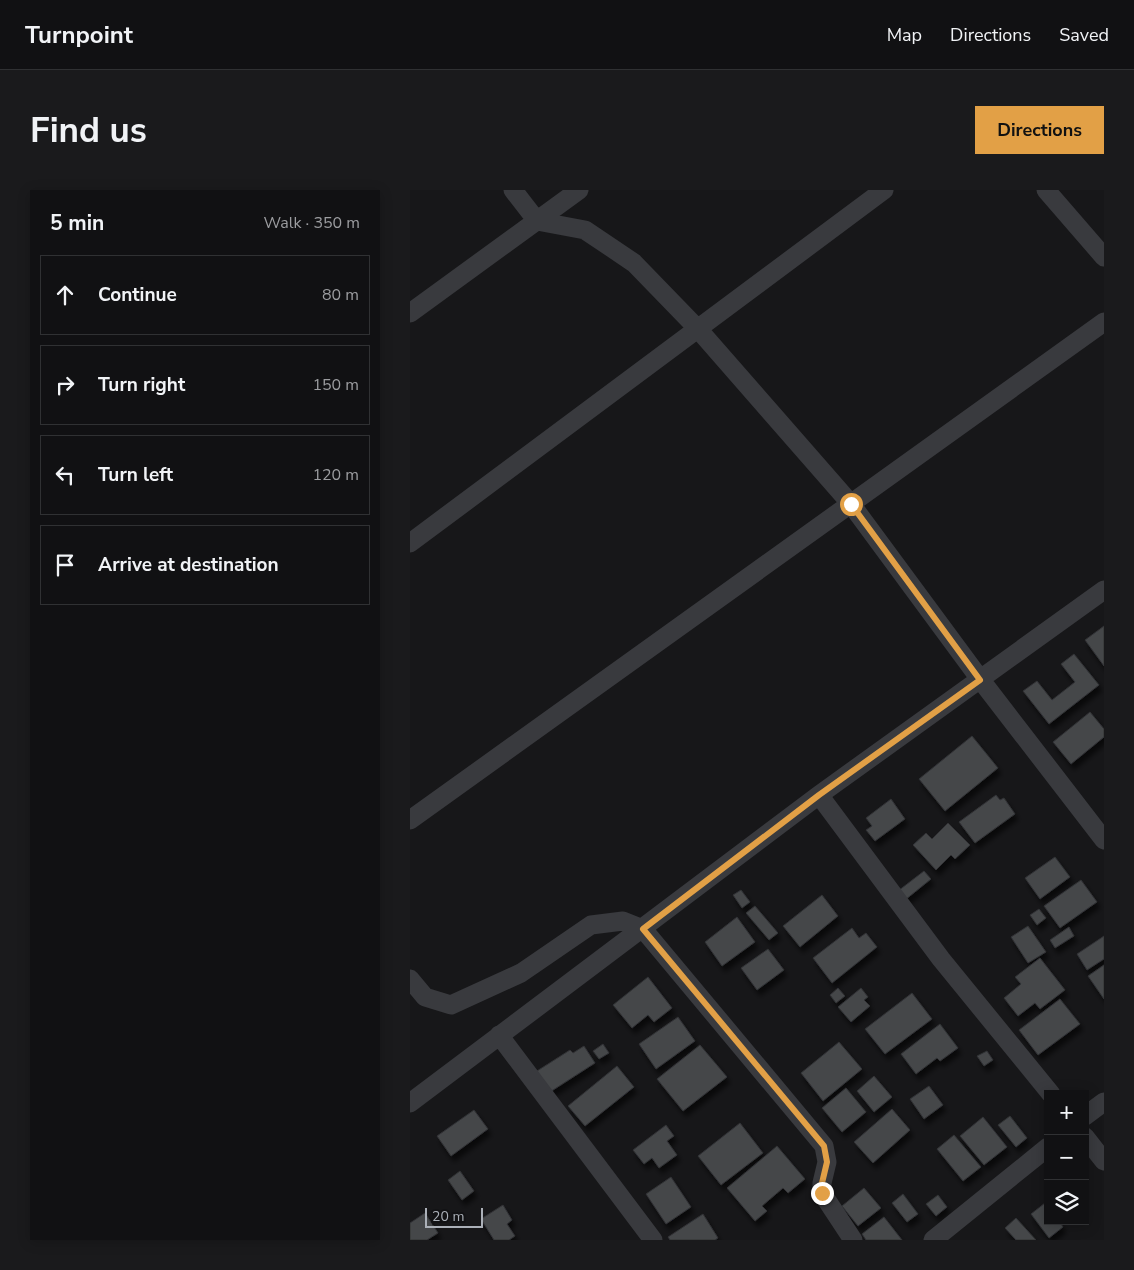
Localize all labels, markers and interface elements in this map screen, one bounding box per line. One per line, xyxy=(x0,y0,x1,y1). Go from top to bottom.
text: Turnpoint xyxy=(25,19,133,51)
text: Map xyxy=(887,23,922,47)
text: Directions xyxy=(950,23,1031,47)
text: Saved xyxy=(1059,23,1109,47)
button: Directions xyxy=(975,106,1104,154)
text: Find us xyxy=(30,107,147,154)
text: 5 min xyxy=(50,209,104,237)
text: Walk · 350 m xyxy=(264,212,360,234)
icon: ahead xyxy=(51,281,79,309)
text: Continue xyxy=(98,282,177,308)
text: 80 m xyxy=(322,284,359,306)
icon: right xyxy=(51,371,79,399)
text: Turn right xyxy=(98,372,185,398)
text: 150 m xyxy=(312,374,359,396)
icon: left xyxy=(51,461,79,489)
text: Turn left xyxy=(98,462,173,488)
text: 120 m xyxy=(312,464,359,486)
route start xyxy=(840,493,863,516)
icon: arrive xyxy=(51,551,79,579)
text: Arrive at destination xyxy=(98,552,279,578)
map controls xyxy=(1044,1090,1089,1225)
button: + xyxy=(1044,1090,1089,1135)
button: − xyxy=(1044,1135,1089,1180)
button: layers xyxy=(1044,1180,1089,1225)
route end xyxy=(811,1182,834,1205)
scale bar xyxy=(425,1205,482,1228)
text: 20 m xyxy=(432,1207,464,1226)

